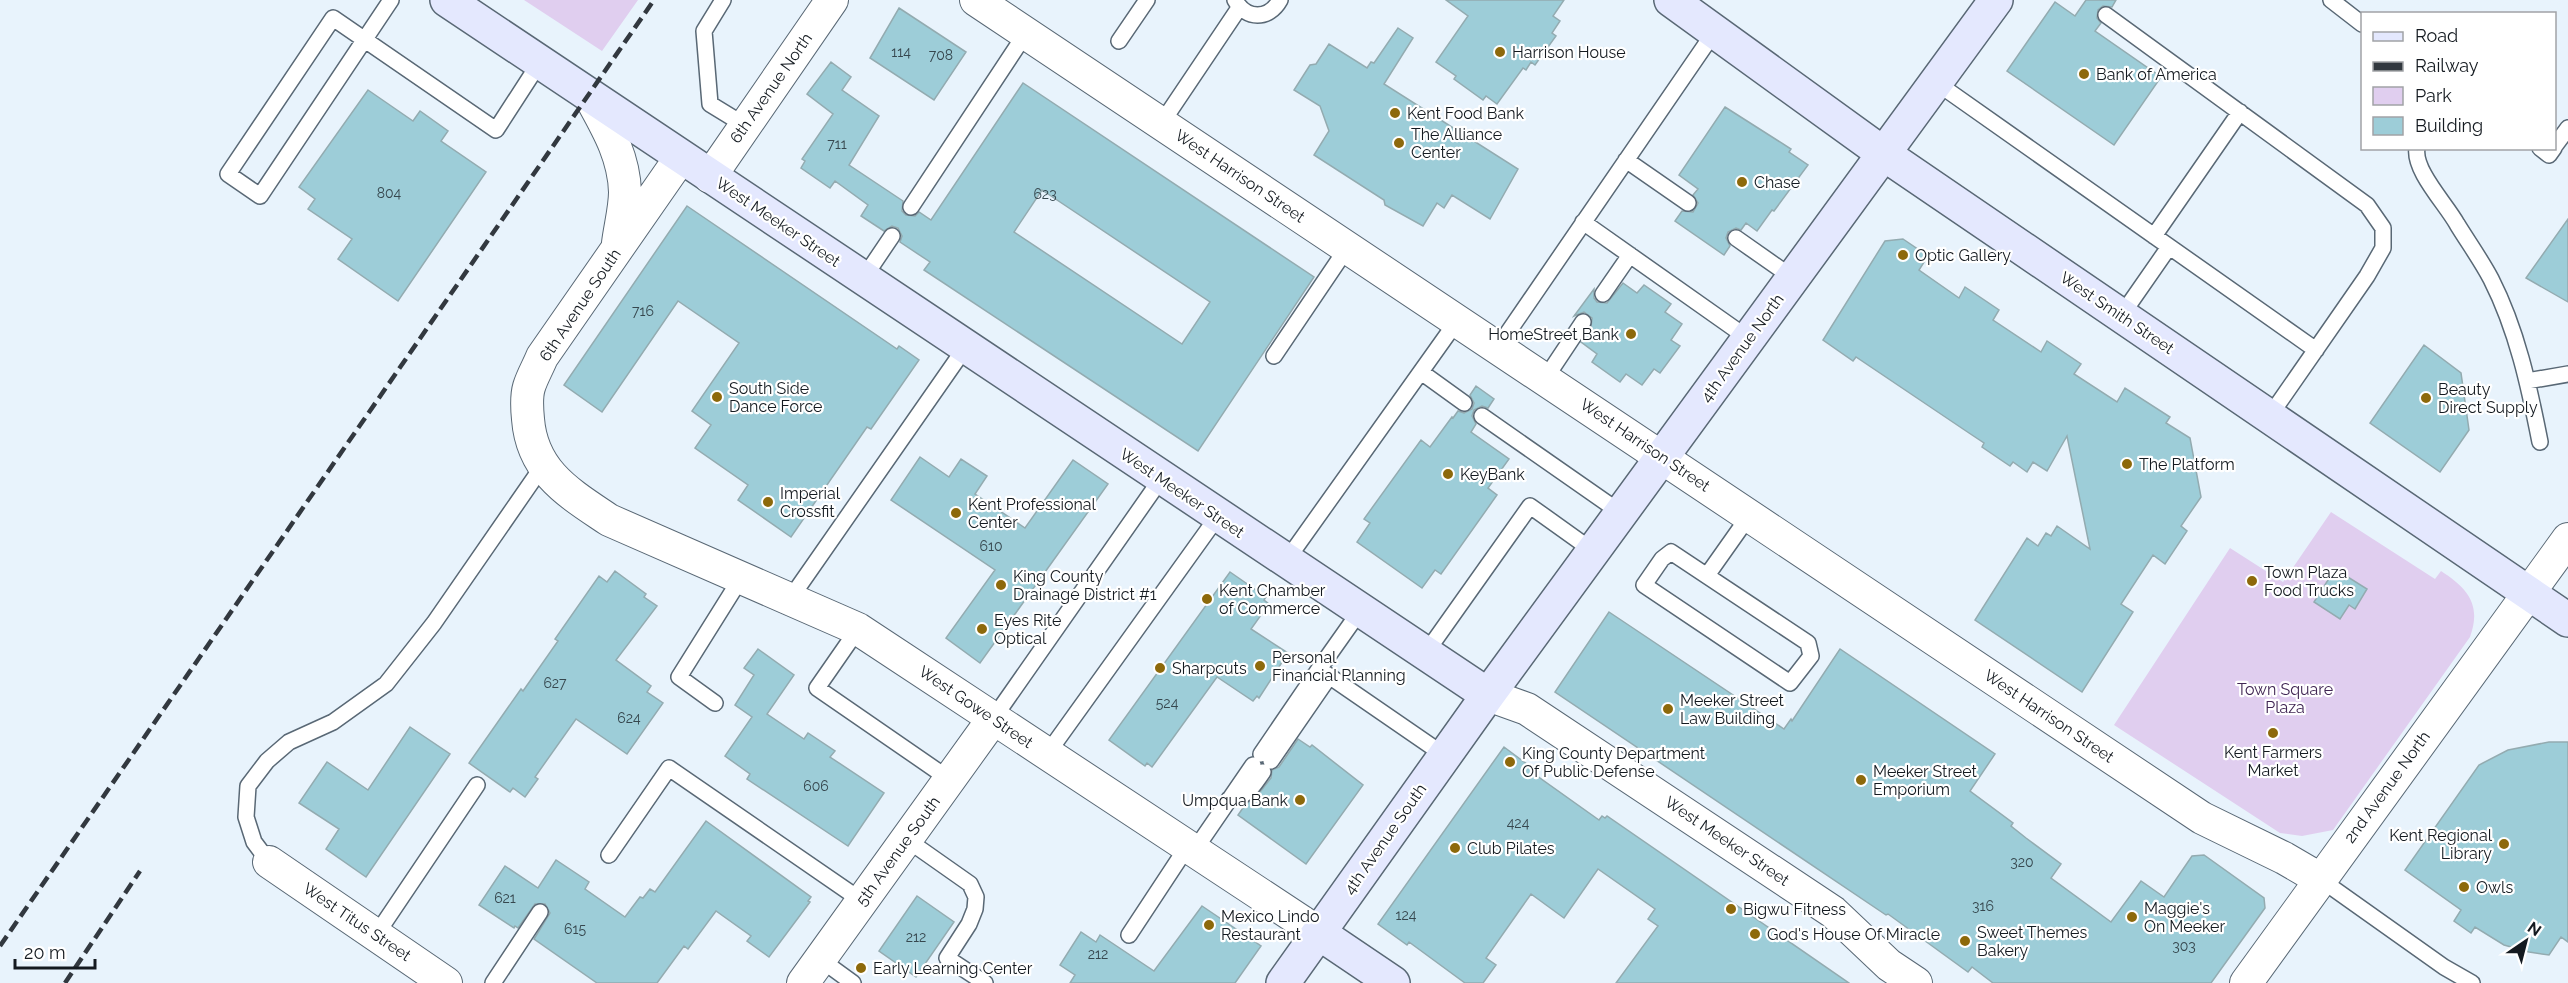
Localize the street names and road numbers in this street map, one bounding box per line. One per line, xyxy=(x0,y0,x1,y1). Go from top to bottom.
street label: 6th Avenue North xyxy=(726,29,816,147)
street label: West Harrison Street xyxy=(1172,126,1309,227)
street label: West Meeker Street xyxy=(712,173,844,271)
street label: 6th Avenue South xyxy=(535,245,625,365)
street label: West Smith Street xyxy=(2056,268,2178,358)
street label: 4th Avenue North xyxy=(1696,290,1788,406)
street label: West Harrison Street xyxy=(1577,395,1714,496)
street label: West Meeker Street xyxy=(1116,444,1248,542)
street label: West Gowe Street xyxy=(915,662,1037,753)
street label: West Harrison Street xyxy=(1981,666,2118,767)
street label: 2nd Avenue North xyxy=(2340,727,2434,847)
street label: 4th Avenue South xyxy=(1340,780,1430,898)
street label: West Meeker Street xyxy=(1661,792,1793,890)
street label: 5th Avenue South xyxy=(852,793,944,909)
street label: West Titus Street xyxy=(299,879,415,965)

